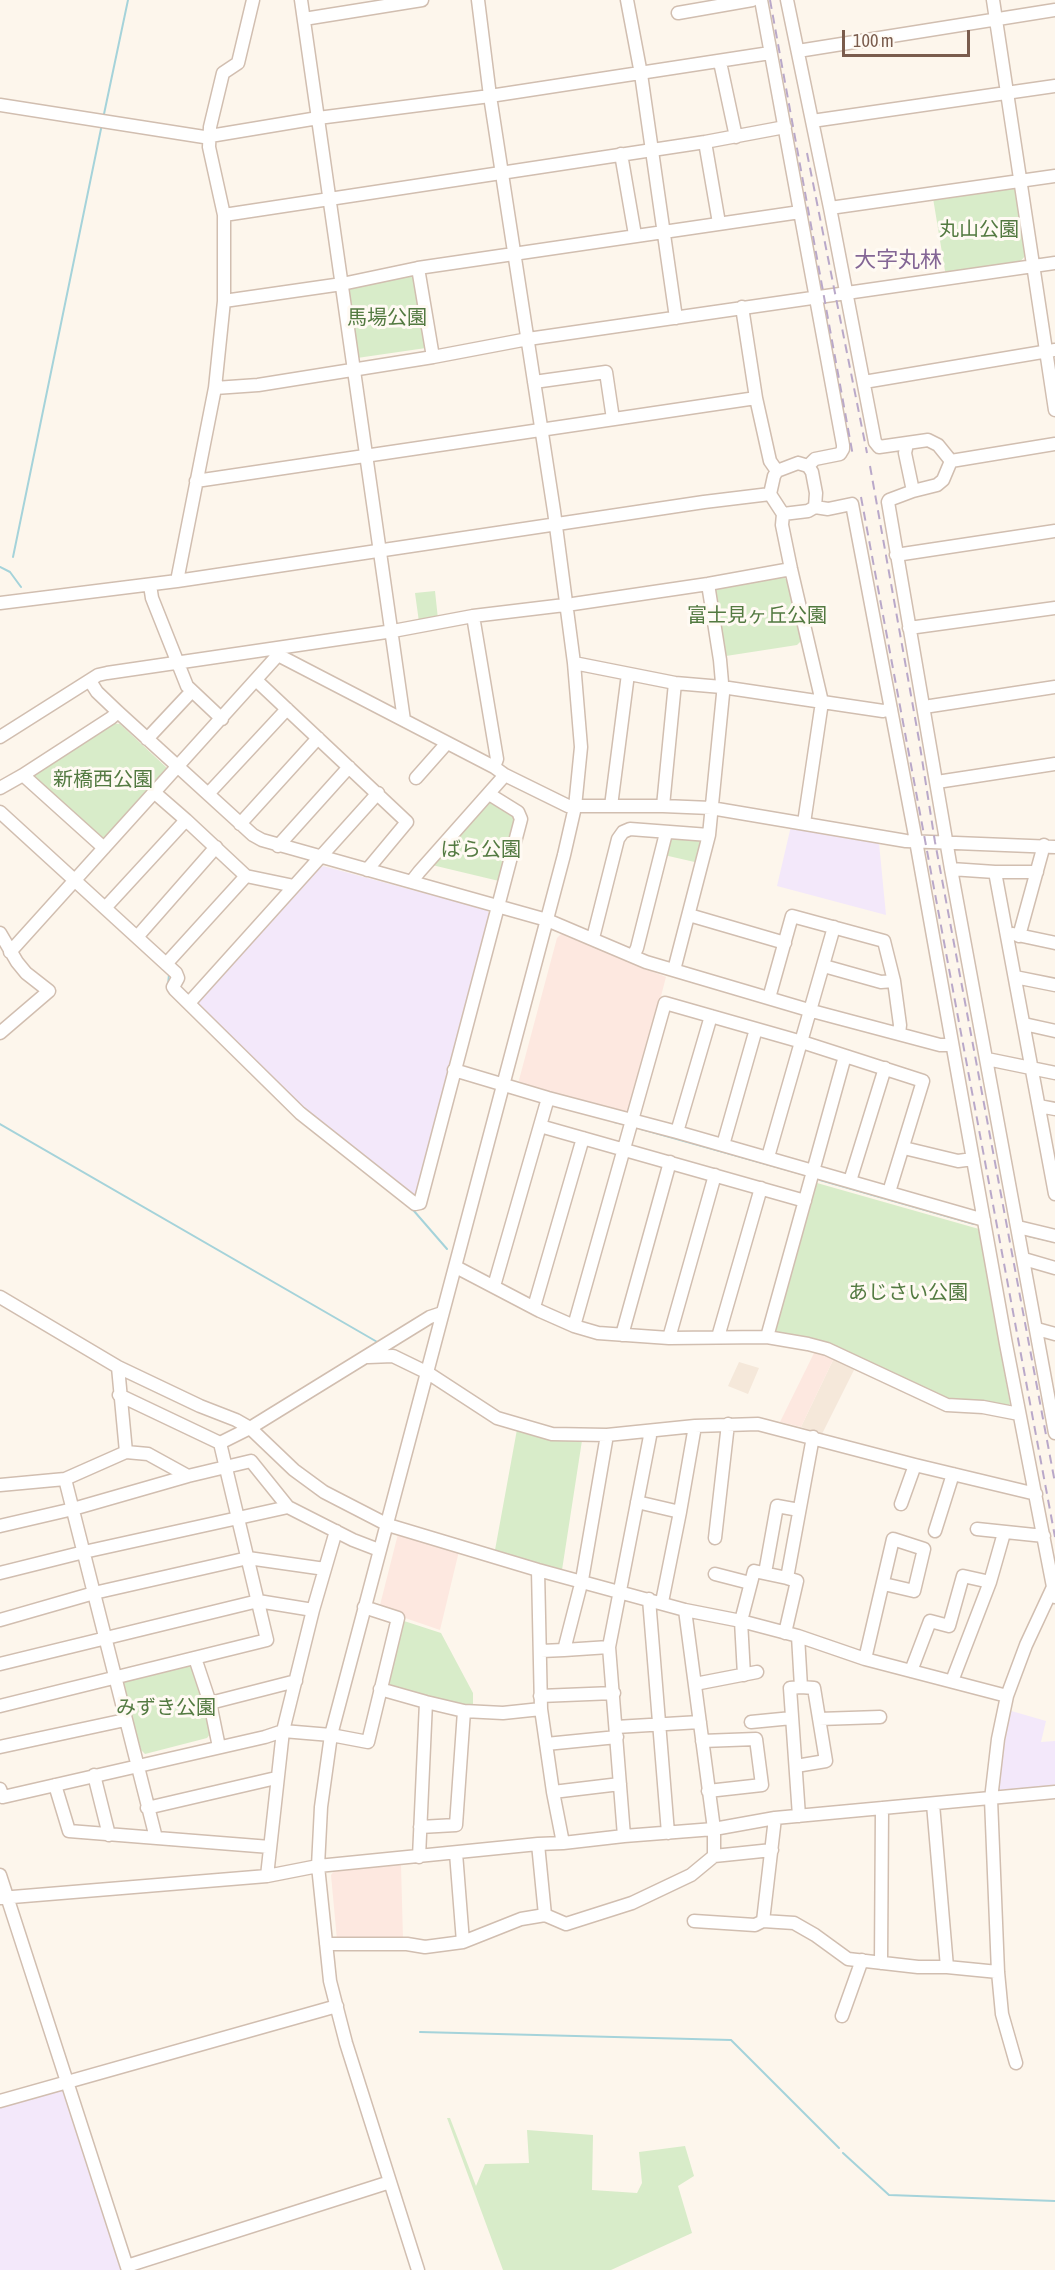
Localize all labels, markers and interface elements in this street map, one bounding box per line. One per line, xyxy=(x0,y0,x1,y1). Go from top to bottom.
scale bar xyxy=(845,18,972,56)
text: 100 m xyxy=(853,30,894,51)
park label: 丸山公園 xyxy=(939,218,1019,242)
district label: 大字丸林 xyxy=(854,247,942,273)
park label: 馬場公園 xyxy=(347,306,427,330)
park label: 富士見ヶ丘公園 xyxy=(687,604,827,628)
park label: 新橋西公園 xyxy=(53,768,153,792)
park label: ばら公園 xyxy=(441,838,521,862)
park label: あじさい公園 xyxy=(848,1281,968,1305)
park label: みずき公園 xyxy=(116,1696,216,1720)

